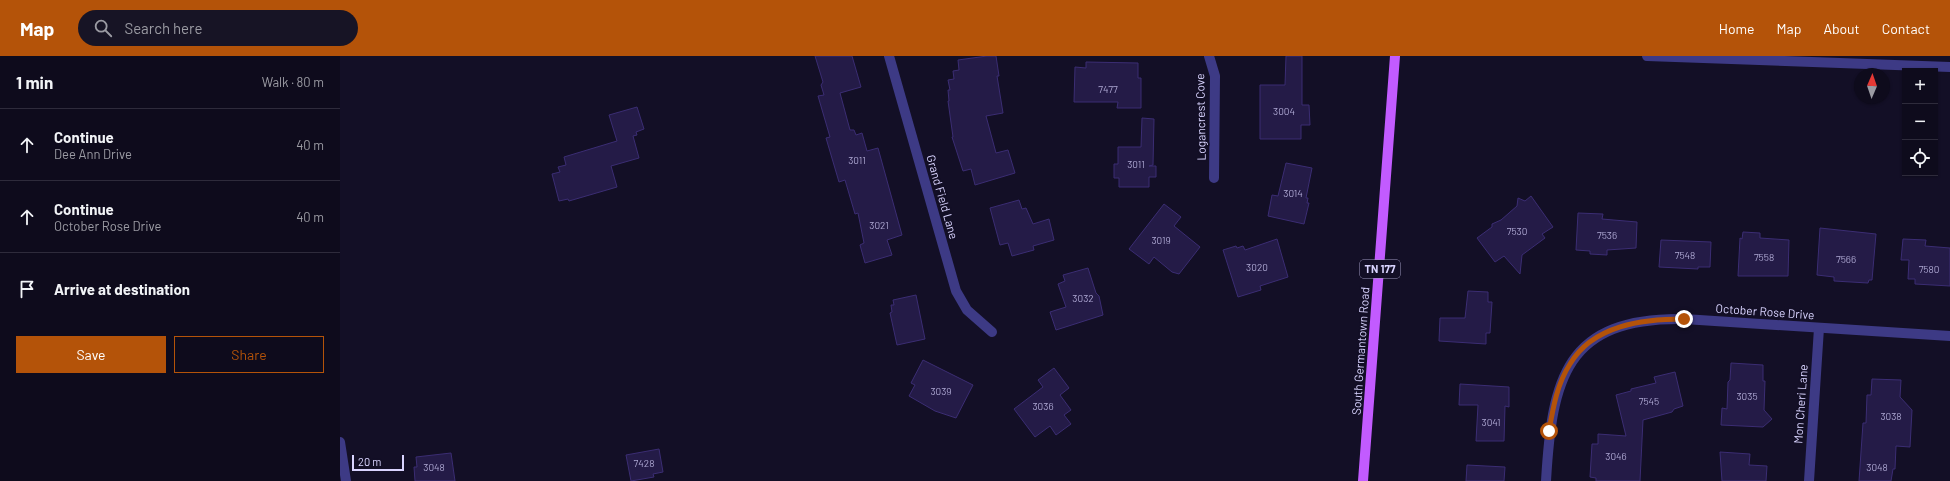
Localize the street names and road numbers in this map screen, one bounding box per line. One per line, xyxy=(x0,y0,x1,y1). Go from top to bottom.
street label: Logancrest Cove xyxy=(1192,73,1208,161)
street label: Grand Field Lane xyxy=(924,153,962,240)
road number: TN 177 xyxy=(1360,260,1400,278)
street label: South Germantown Road xyxy=(1349,286,1371,415)
street label: October Rose Drive xyxy=(1715,301,1815,321)
street label: Mon Cheri Lane xyxy=(1790,364,1810,444)

